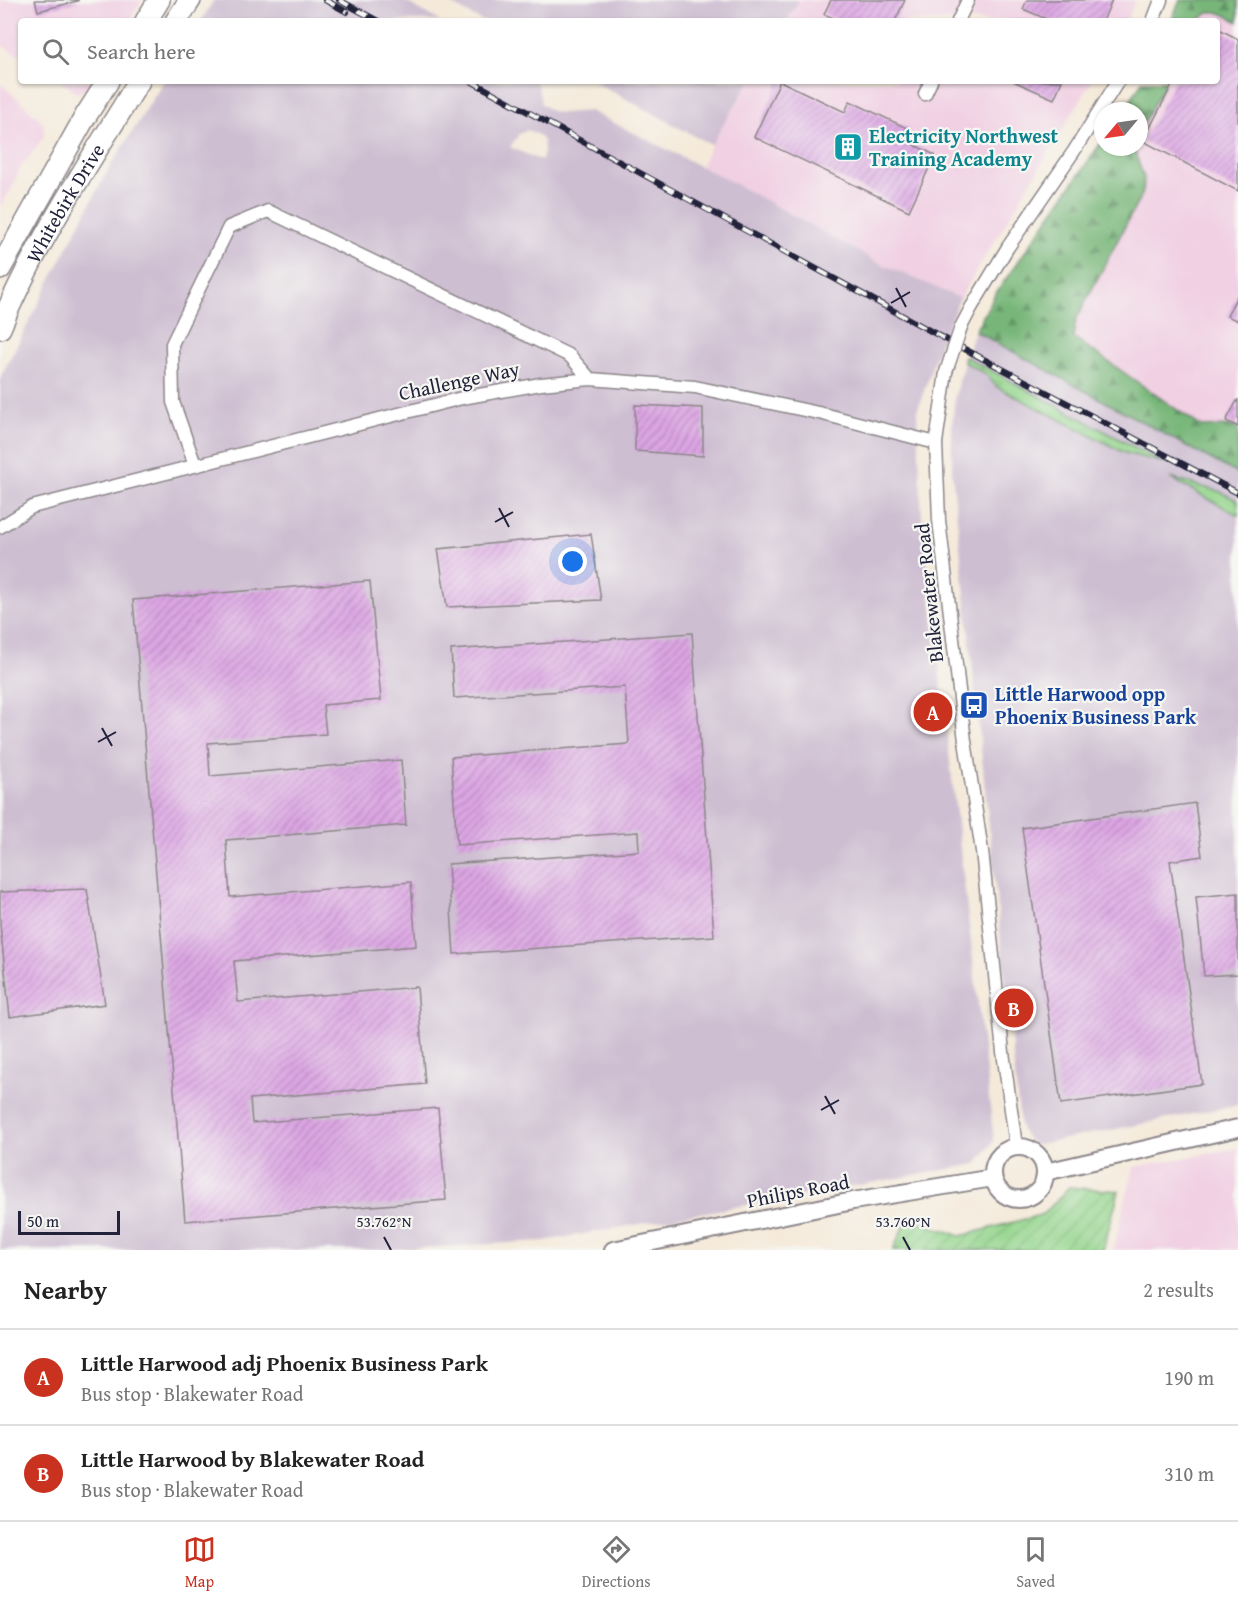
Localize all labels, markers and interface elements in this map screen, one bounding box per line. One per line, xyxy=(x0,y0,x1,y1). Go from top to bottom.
search box xyxy=(18,18,1220,84)
icon: search xyxy=(39,35,72,68)
text: Search here xyxy=(87,35,196,67)
north arrow xyxy=(1094,102,1148,156)
place label: Electricity Northwest Training Academy xyxy=(869,121,1059,173)
building icon: Electricity Northwest Training Academy xyxy=(832,131,864,163)
street label: Whitebirk Drive xyxy=(18,138,111,268)
street label: Challenge Way xyxy=(396,354,522,407)
street label: Blakewater Road xyxy=(907,522,950,664)
your location xyxy=(558,547,587,576)
place label: Little Harwood opp Phoenix Business Park xyxy=(995,679,1197,731)
bus stop icon: Little Harwood opp Phoenix Business Park xyxy=(958,689,990,721)
pin: A xyxy=(914,690,952,734)
pin: B xyxy=(994,986,1034,1030)
street label: Philips Road xyxy=(744,1166,852,1215)
scale bar xyxy=(18,1208,120,1236)
text: 50 m xyxy=(27,1209,59,1233)
text: 53.762°N xyxy=(357,1211,412,1232)
text: 53.760°N xyxy=(876,1211,931,1232)
text: Nearby xyxy=(24,1270,107,1309)
text: 2 results xyxy=(1143,1275,1214,1304)
text: Little Harwood adj Phoenix Business Park xyxy=(81,1347,488,1379)
text: A xyxy=(37,1363,50,1392)
text: 190 m xyxy=(1164,1363,1214,1392)
text: Bus stop · Blakewater Road xyxy=(81,1379,303,1408)
text: Little Harwood by Blakewater Road xyxy=(81,1443,424,1475)
text: B xyxy=(37,1459,50,1488)
text: 310 m xyxy=(1164,1459,1214,1488)
text: Bus stop · Blakewater Road xyxy=(81,1475,303,1504)
tab: Map xyxy=(183,1533,216,1593)
tab: Directions xyxy=(582,1533,651,1593)
tab: Saved xyxy=(1016,1533,1055,1593)

